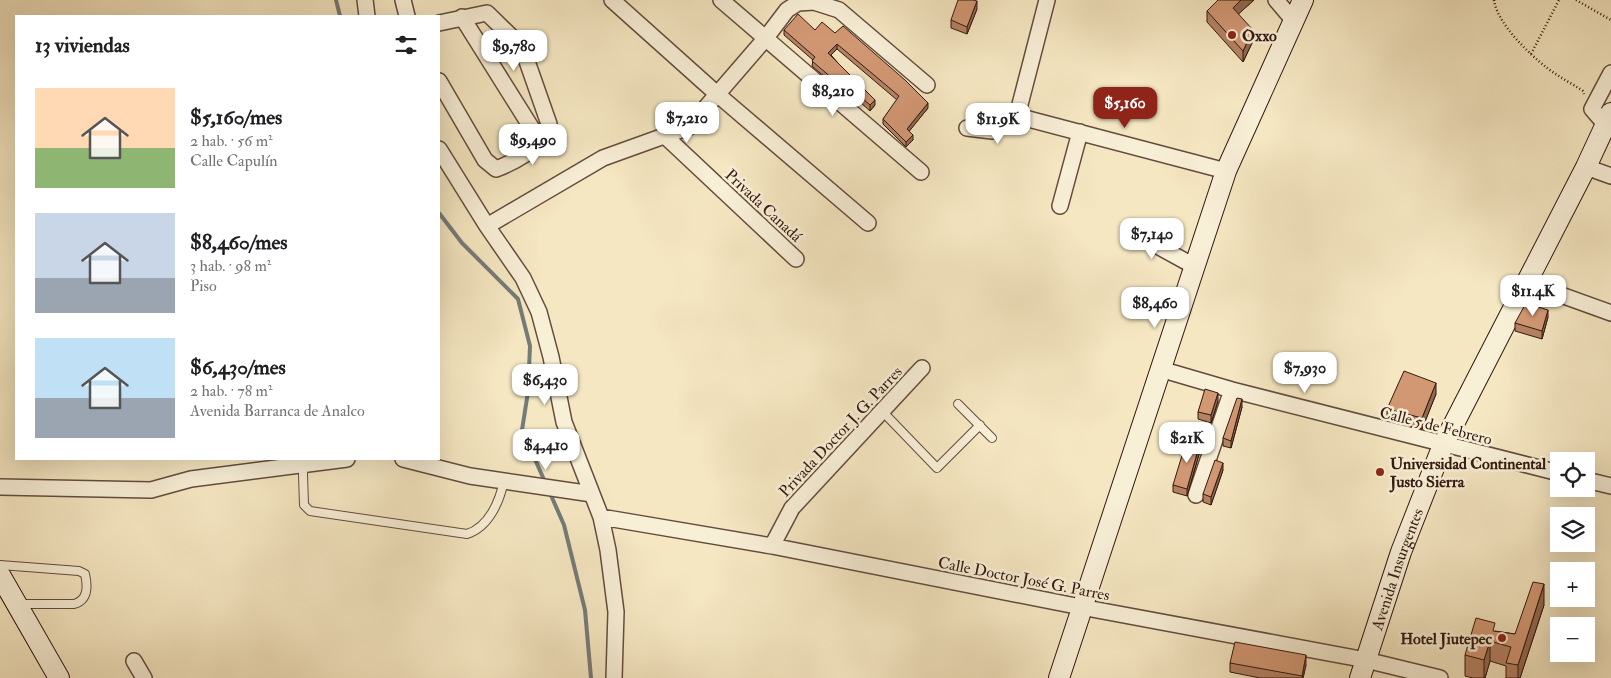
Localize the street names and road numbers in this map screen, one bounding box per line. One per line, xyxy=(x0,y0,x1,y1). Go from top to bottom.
street label: Privada Canadá xyxy=(721,165,806,247)
street label: Privada Doctor J. G. Parres xyxy=(775,362,907,502)
street label: Calle 5 de Febrero xyxy=(1378,402,1494,450)
street label: Avenida Insurgentes xyxy=(1367,505,1428,634)
street label: Calle Doctor José G. Parres xyxy=(936,553,1111,606)

